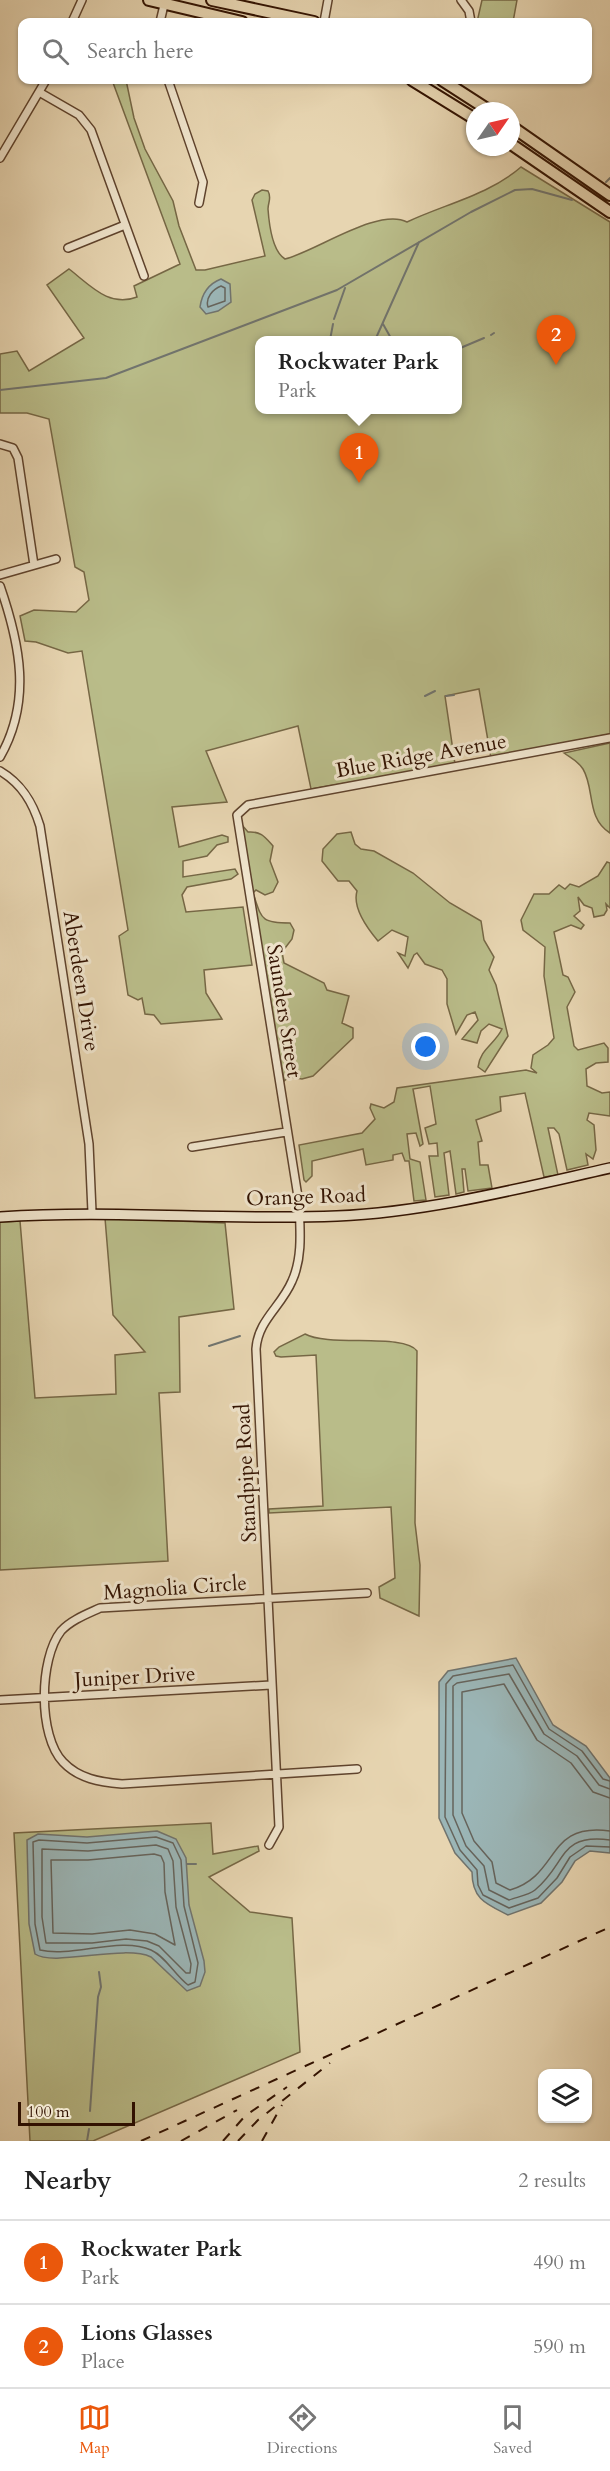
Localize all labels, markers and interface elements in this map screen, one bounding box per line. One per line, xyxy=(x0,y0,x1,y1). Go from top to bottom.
search box xyxy=(18,18,592,84)
icon: search xyxy=(39,35,72,68)
text: Search here xyxy=(87,36,194,66)
north arrow xyxy=(466,102,520,156)
pin: 2 xyxy=(536,316,576,365)
popup xyxy=(255,336,462,414)
text: Rockwater Park xyxy=(278,347,439,377)
text: Park xyxy=(278,377,317,404)
pin: 1 xyxy=(340,434,378,483)
street label: Blue Ridge Avenue xyxy=(333,727,509,785)
street label: Aberdeen Drive xyxy=(56,909,106,1053)
street label: Saunders Street xyxy=(259,942,309,1080)
your location xyxy=(411,1032,440,1061)
street label: Orange Road xyxy=(246,1180,366,1214)
street label: Standpipe Road xyxy=(228,1403,264,1543)
street label: Magnolia Circle xyxy=(102,1569,248,1607)
street label: Juniper Drive xyxy=(71,1659,196,1695)
map controls xyxy=(538,2069,592,2123)
button: layers xyxy=(538,2069,592,2123)
scale bar xyxy=(18,2099,135,2126)
text: 100 m xyxy=(27,2101,69,2123)
text: Nearby xyxy=(24,2163,112,2198)
text: 2 results xyxy=(518,2167,586,2194)
text: Rockwater Park xyxy=(81,2234,242,2264)
text: 1 xyxy=(38,2249,49,2276)
text: 490 m xyxy=(533,2249,586,2276)
text: Park xyxy=(81,2264,119,2291)
text: Lions Glasses xyxy=(81,2318,213,2348)
text: 2 xyxy=(38,2333,49,2360)
text: 590 m xyxy=(533,2333,586,2360)
text: Place xyxy=(81,2348,125,2375)
tab: Map xyxy=(78,2401,111,2459)
tab: Directions xyxy=(267,2401,337,2459)
tab: Saved xyxy=(493,2401,532,2459)

